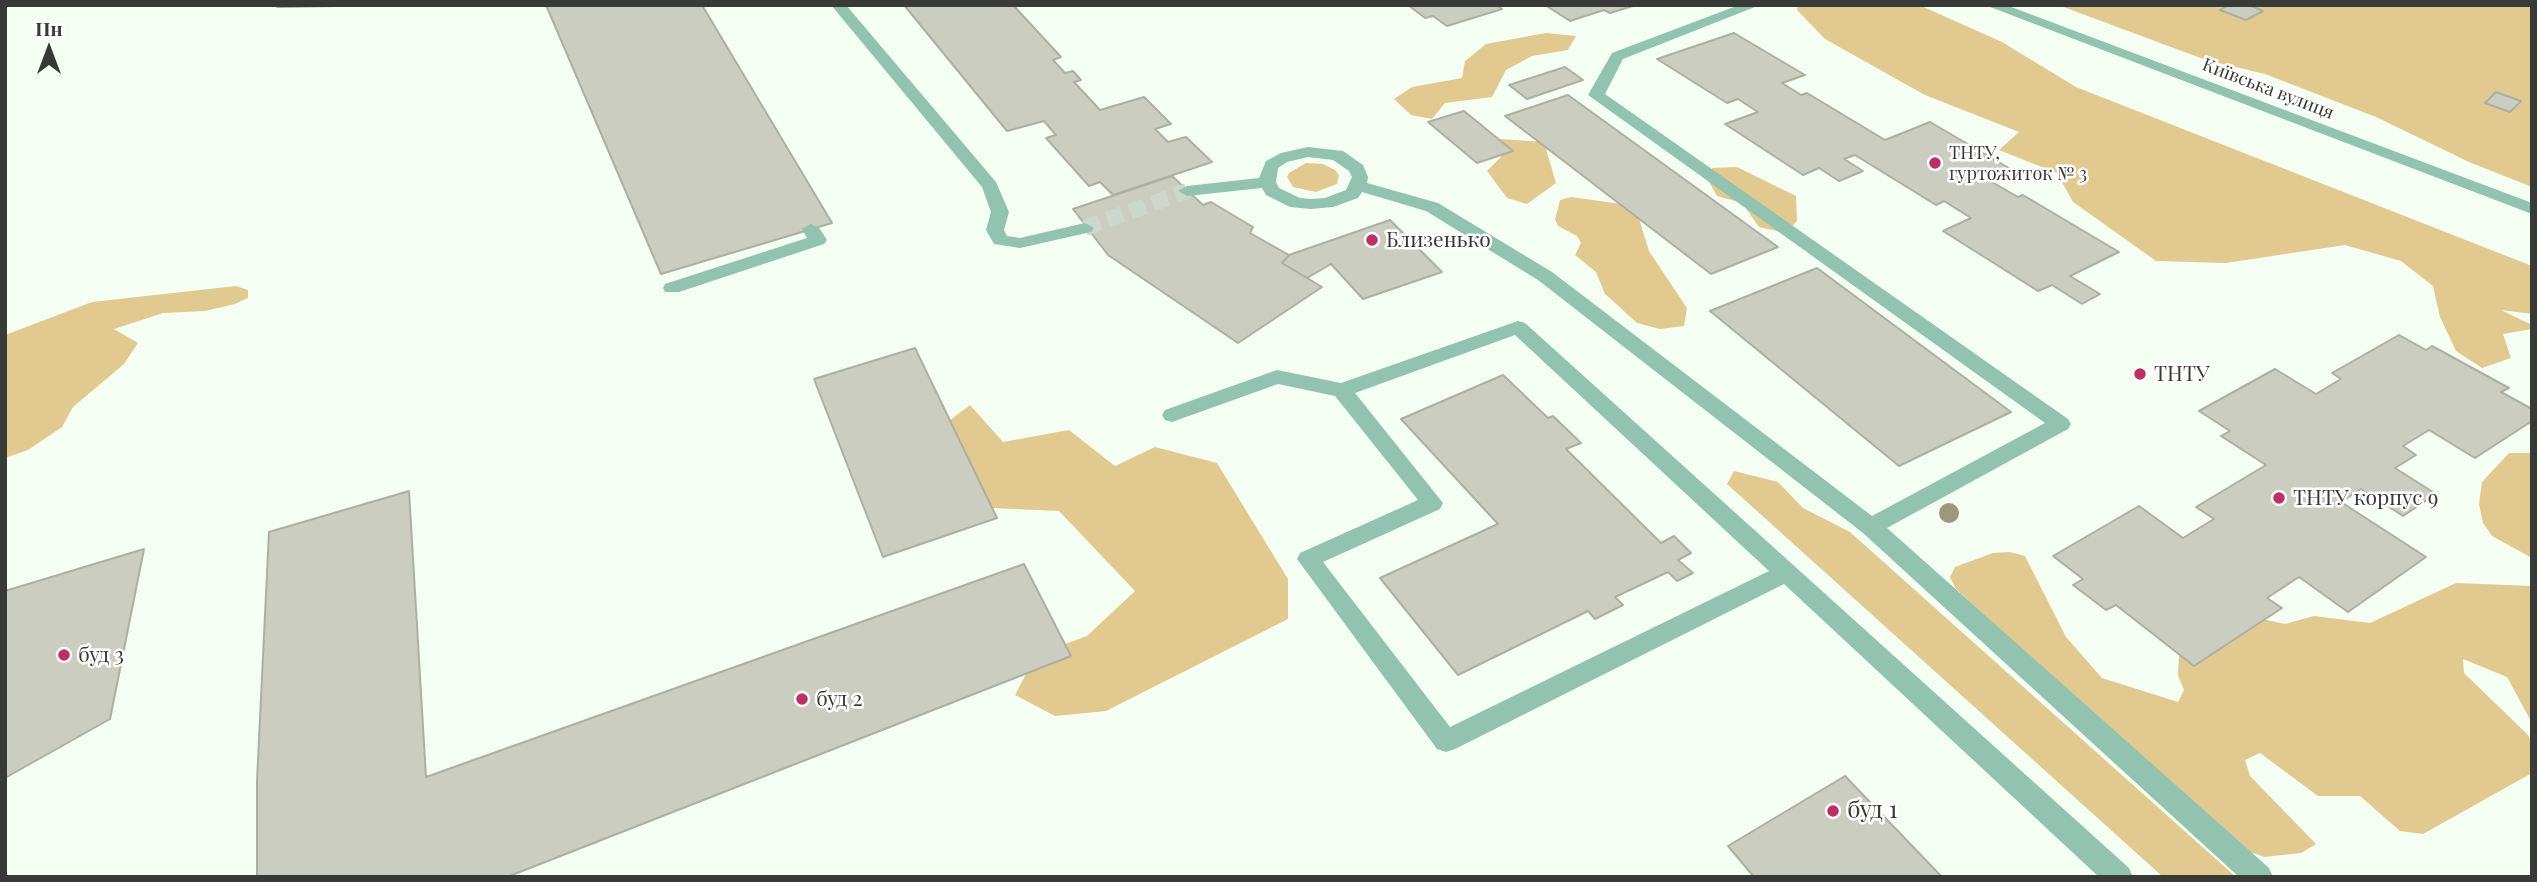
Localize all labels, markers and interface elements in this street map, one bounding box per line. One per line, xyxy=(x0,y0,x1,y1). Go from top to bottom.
north arrow xyxy=(14,14,84,84)
text: Пн xyxy=(35,15,63,41)
street label: Київська вулиця xyxy=(2199,54,2337,124)
place label: ТНТУ, гуртожиток № 3 xyxy=(1949,142,2087,184)
marker: ТНТУ, гуртожиток № 3 xyxy=(1927,155,1943,171)
place label: Близенько xyxy=(1386,227,1491,253)
marker: Близенько xyxy=(1364,232,1380,248)
place label: ТНТУ xyxy=(2154,361,2210,387)
marker: ТНТУ xyxy=(2132,366,2148,382)
place label: ТНТУ корпус 9 xyxy=(2293,485,2438,511)
marker: ТНТУ корпус 9 xyxy=(2271,490,2287,506)
place label: буд 3 xyxy=(78,642,124,668)
marker: буд 3 xyxy=(56,647,72,663)
place label: буд 2 xyxy=(816,686,863,712)
marker: буд 2 xyxy=(794,691,810,707)
place label: буд 1 xyxy=(1847,797,1898,825)
marker: буд 1 xyxy=(1825,803,1841,819)

